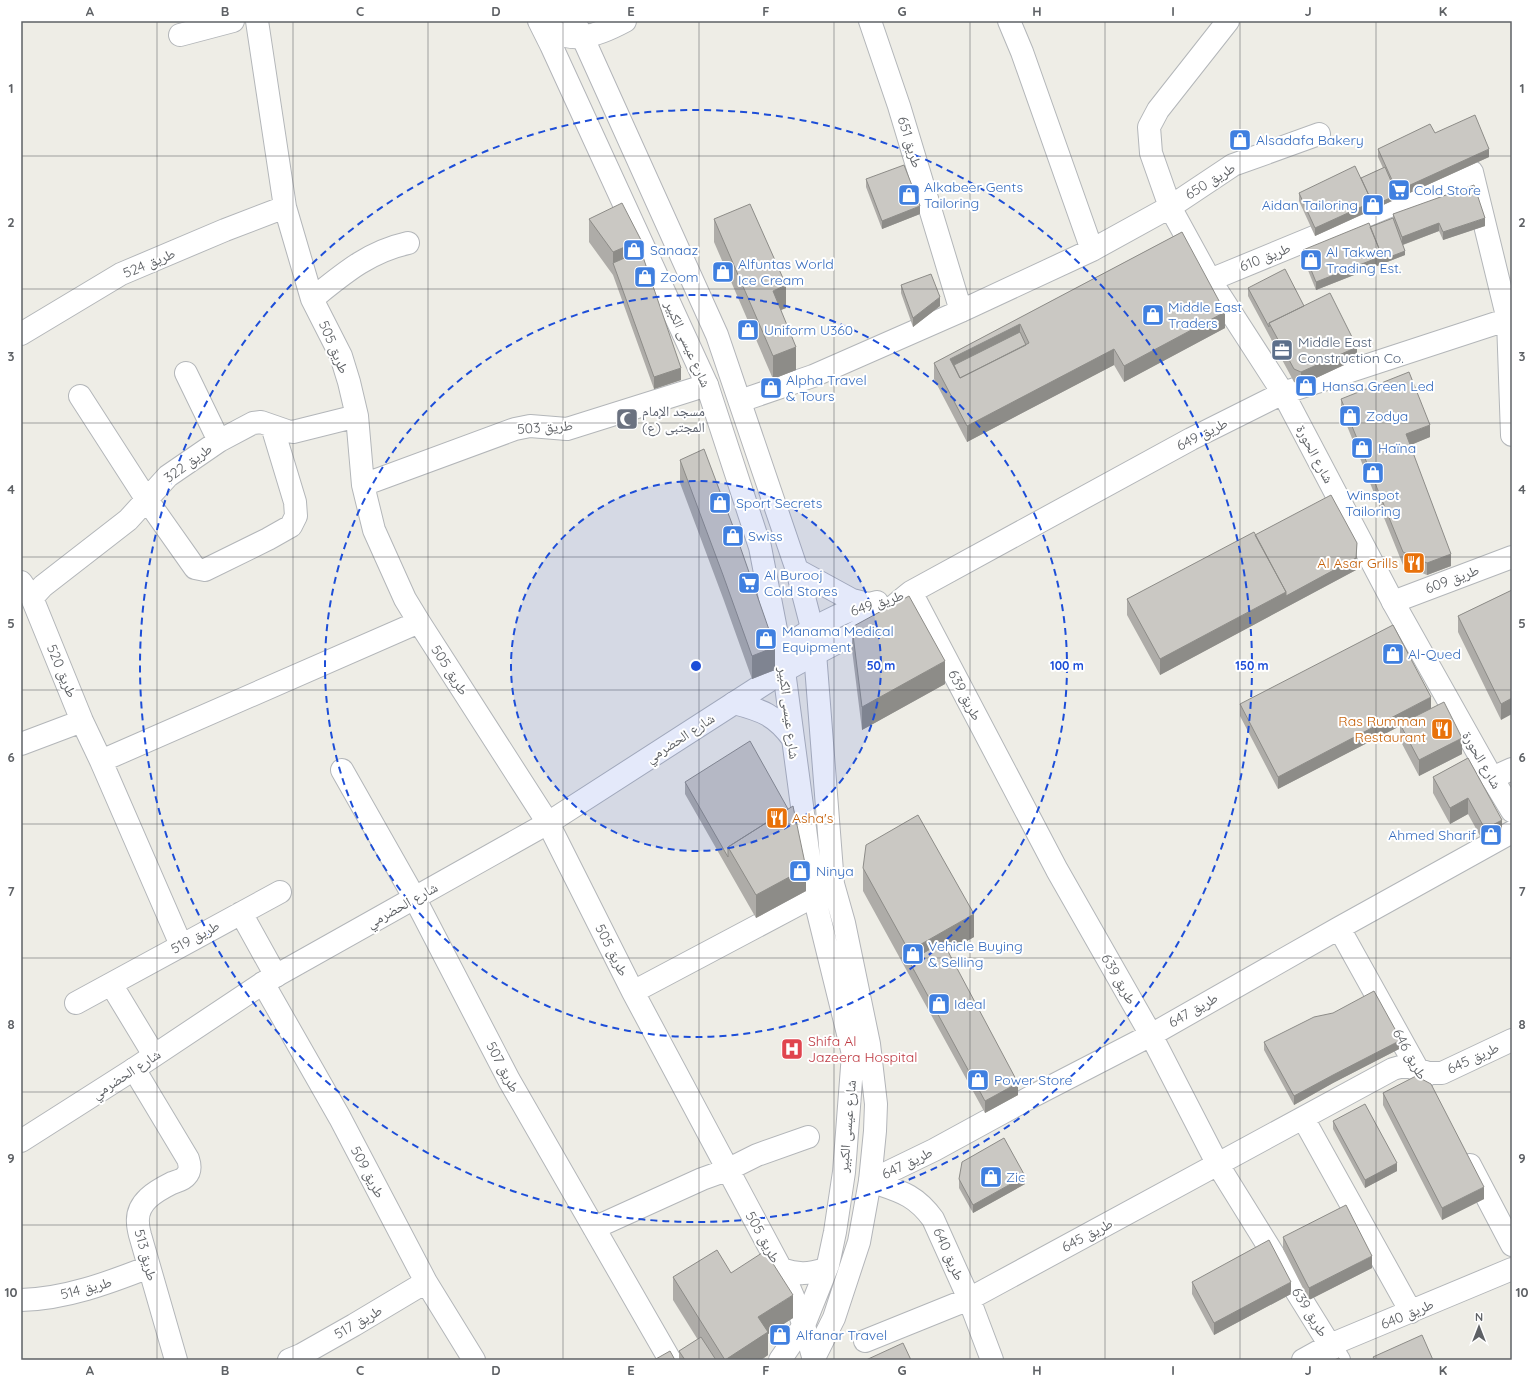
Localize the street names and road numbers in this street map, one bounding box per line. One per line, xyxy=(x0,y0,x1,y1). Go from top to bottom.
street label: طريق 651 xyxy=(893,114,926,170)
street label: طريق 650 xyxy=(1181,159,1239,204)
street label: طريق 610 xyxy=(1237,239,1294,276)
street label: طريق 524 xyxy=(120,244,178,283)
street label: شارع عيسى الكبير xyxy=(660,297,715,390)
street label: طريق 505 xyxy=(314,318,353,377)
street label: طريق 649 xyxy=(1173,413,1231,455)
street label: طريق 503 xyxy=(517,416,574,439)
street label: شارع الحورة xyxy=(1291,422,1338,487)
street label: طريق 322 xyxy=(160,439,216,487)
street label: طريق 609 xyxy=(1423,561,1482,598)
street label: طريق 649 xyxy=(848,586,906,621)
street label: طريق 520 xyxy=(42,642,81,701)
street label: طريق 505 xyxy=(426,642,473,699)
street label: شارع عيسى الكبير xyxy=(773,665,804,760)
street label: طريق 639 xyxy=(943,666,986,724)
street label: شارع الحضرمي xyxy=(642,709,719,769)
street label: شارع الحورة xyxy=(1457,728,1506,793)
street label: شارع الحضرمي xyxy=(363,878,442,934)
street label: طريق 519 xyxy=(167,916,223,959)
street label: طريق 505 xyxy=(590,921,633,980)
street label: طريق 639 xyxy=(1097,951,1141,1008)
street label: طريق 647 xyxy=(1165,989,1222,1032)
street label: طريق 646 xyxy=(1388,1026,1431,1083)
street label: طريق 645 xyxy=(1444,1038,1502,1079)
street label: طريق 507 xyxy=(481,1039,524,1096)
street label: شارع الحضرمي xyxy=(88,1045,165,1105)
street label: شارع عيسى الكبير xyxy=(834,1079,861,1174)
street label: طريق 509 xyxy=(346,1143,389,1202)
street label: طريق 647 xyxy=(879,1143,936,1184)
street label: طريق 505 xyxy=(741,1208,784,1266)
street label: طريق 645 xyxy=(1058,1214,1116,1257)
street label: طريق 640 xyxy=(928,1225,969,1284)
street label: طريق 513 xyxy=(130,1227,162,1283)
street label: طريق 514 xyxy=(58,1273,114,1304)
street label: طريق 639 xyxy=(1287,1284,1332,1341)
street label: طريق 640 xyxy=(1378,1295,1437,1334)
street label: طريق 517 xyxy=(331,1301,386,1344)

